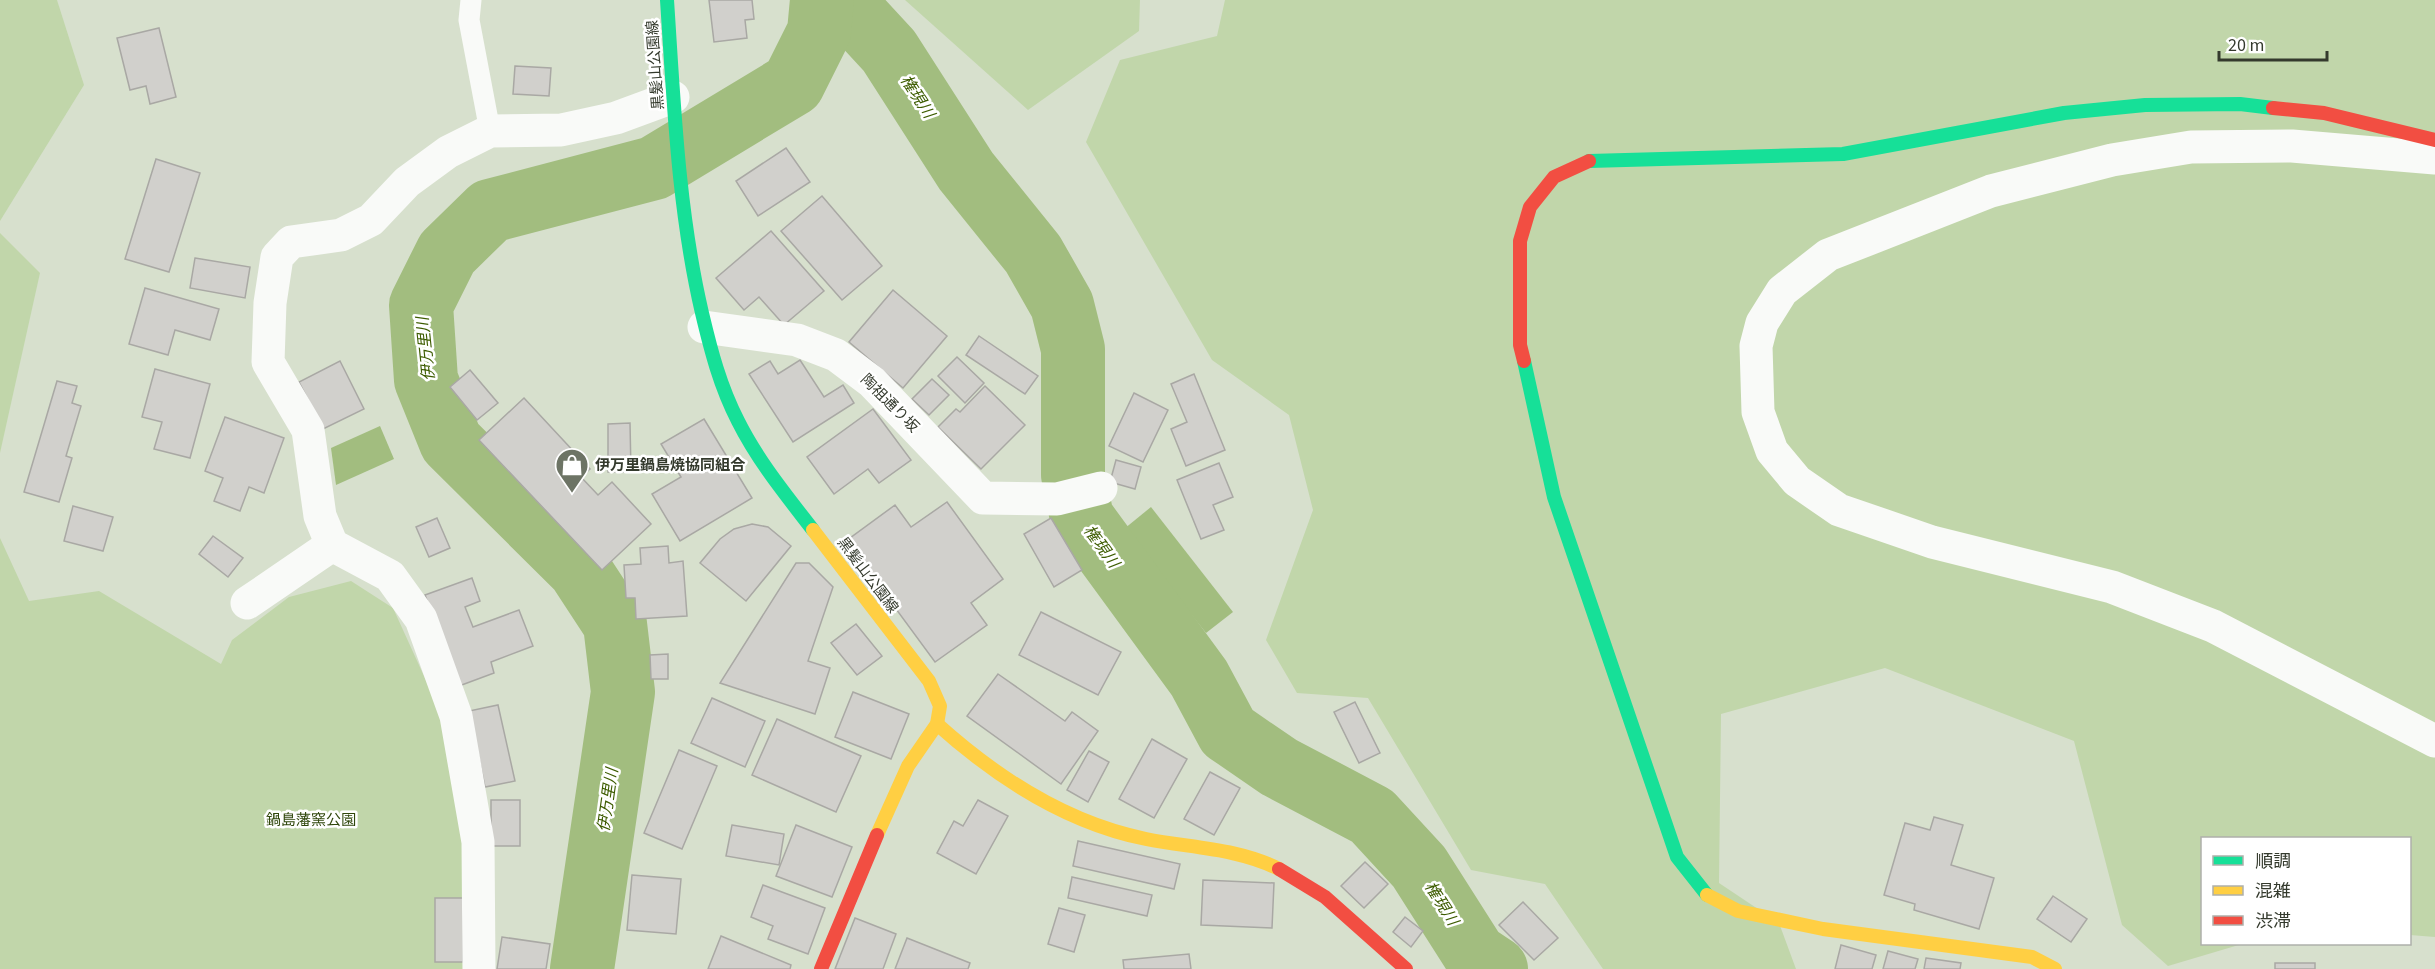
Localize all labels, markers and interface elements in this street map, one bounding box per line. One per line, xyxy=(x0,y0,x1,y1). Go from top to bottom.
street label: 黒髪山公園線 xyxy=(642,19,669,111)
scale bar xyxy=(2219,24,2327,62)
text: 20 m xyxy=(2228,33,2264,58)
water label: 権現川 xyxy=(895,70,941,124)
water label: 伊万里川 xyxy=(412,314,440,382)
street label: 陶祖通り坂 xyxy=(856,369,924,437)
shop icon: 伊万里鍋島焼協同組合 xyxy=(554,447,590,494)
place label: 伊万里鍋島焼協同組合 xyxy=(595,455,746,476)
water label: 権現川 xyxy=(1078,521,1125,574)
street label: 黒髪山公園線 xyxy=(832,533,903,618)
water label: 伊万里川 xyxy=(593,765,624,833)
park label: 鍋島藩窯公園 xyxy=(266,810,356,831)
legend xyxy=(2201,837,2411,945)
text: 順調 xyxy=(2255,849,2291,874)
water label: 権現川 xyxy=(1419,877,1464,931)
text: 混雑 xyxy=(2255,879,2291,904)
text: 渋滞 xyxy=(2255,909,2291,934)

